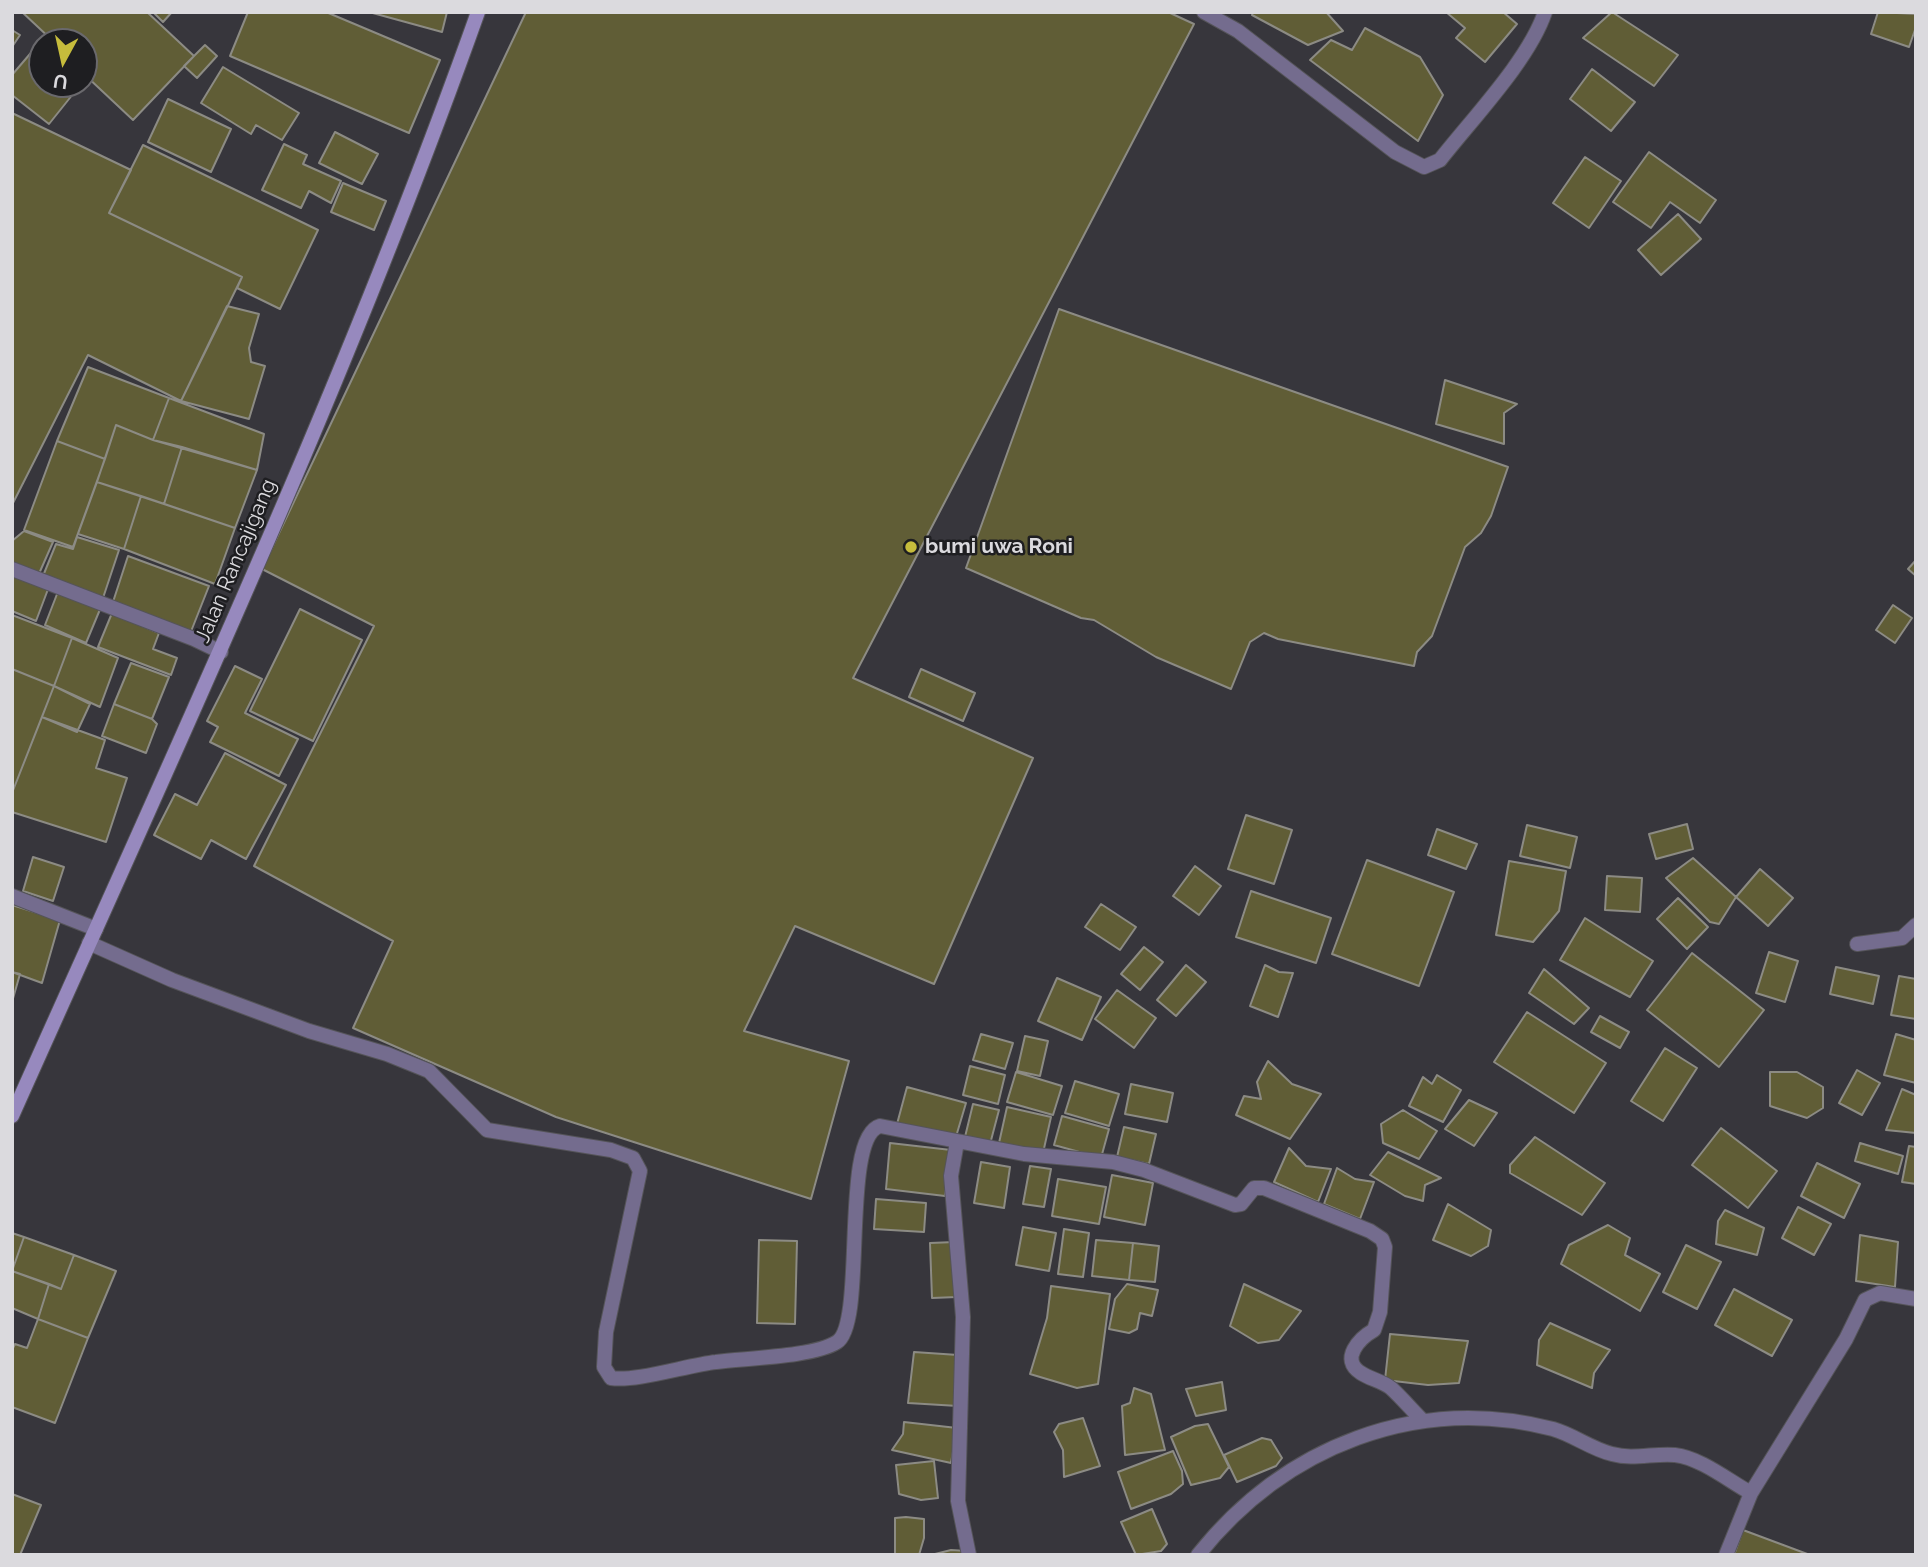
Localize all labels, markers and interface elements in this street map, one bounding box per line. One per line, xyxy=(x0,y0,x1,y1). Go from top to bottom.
north arrow xyxy=(28,28,98,98)
text: U xyxy=(52,70,69,94)
street label: Jalan Rancajigang xyxy=(190,475,282,647)
place label: bumi uwa Roni xyxy=(925,534,1073,560)
marker: bumi uwa Roni xyxy=(903,539,919,555)

